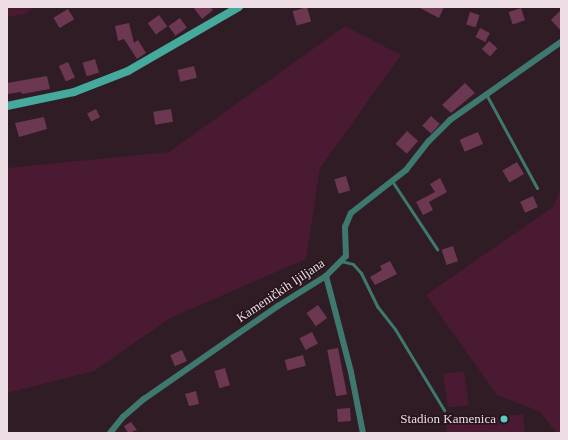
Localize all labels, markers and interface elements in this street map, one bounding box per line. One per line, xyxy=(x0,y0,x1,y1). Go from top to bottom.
street label: Kameničkih ljiljana xyxy=(234,256,328,326)
place label: Stadion Kamenica xyxy=(400,411,496,427)
marker: Stadion Kamenica xyxy=(499,414,509,424)

